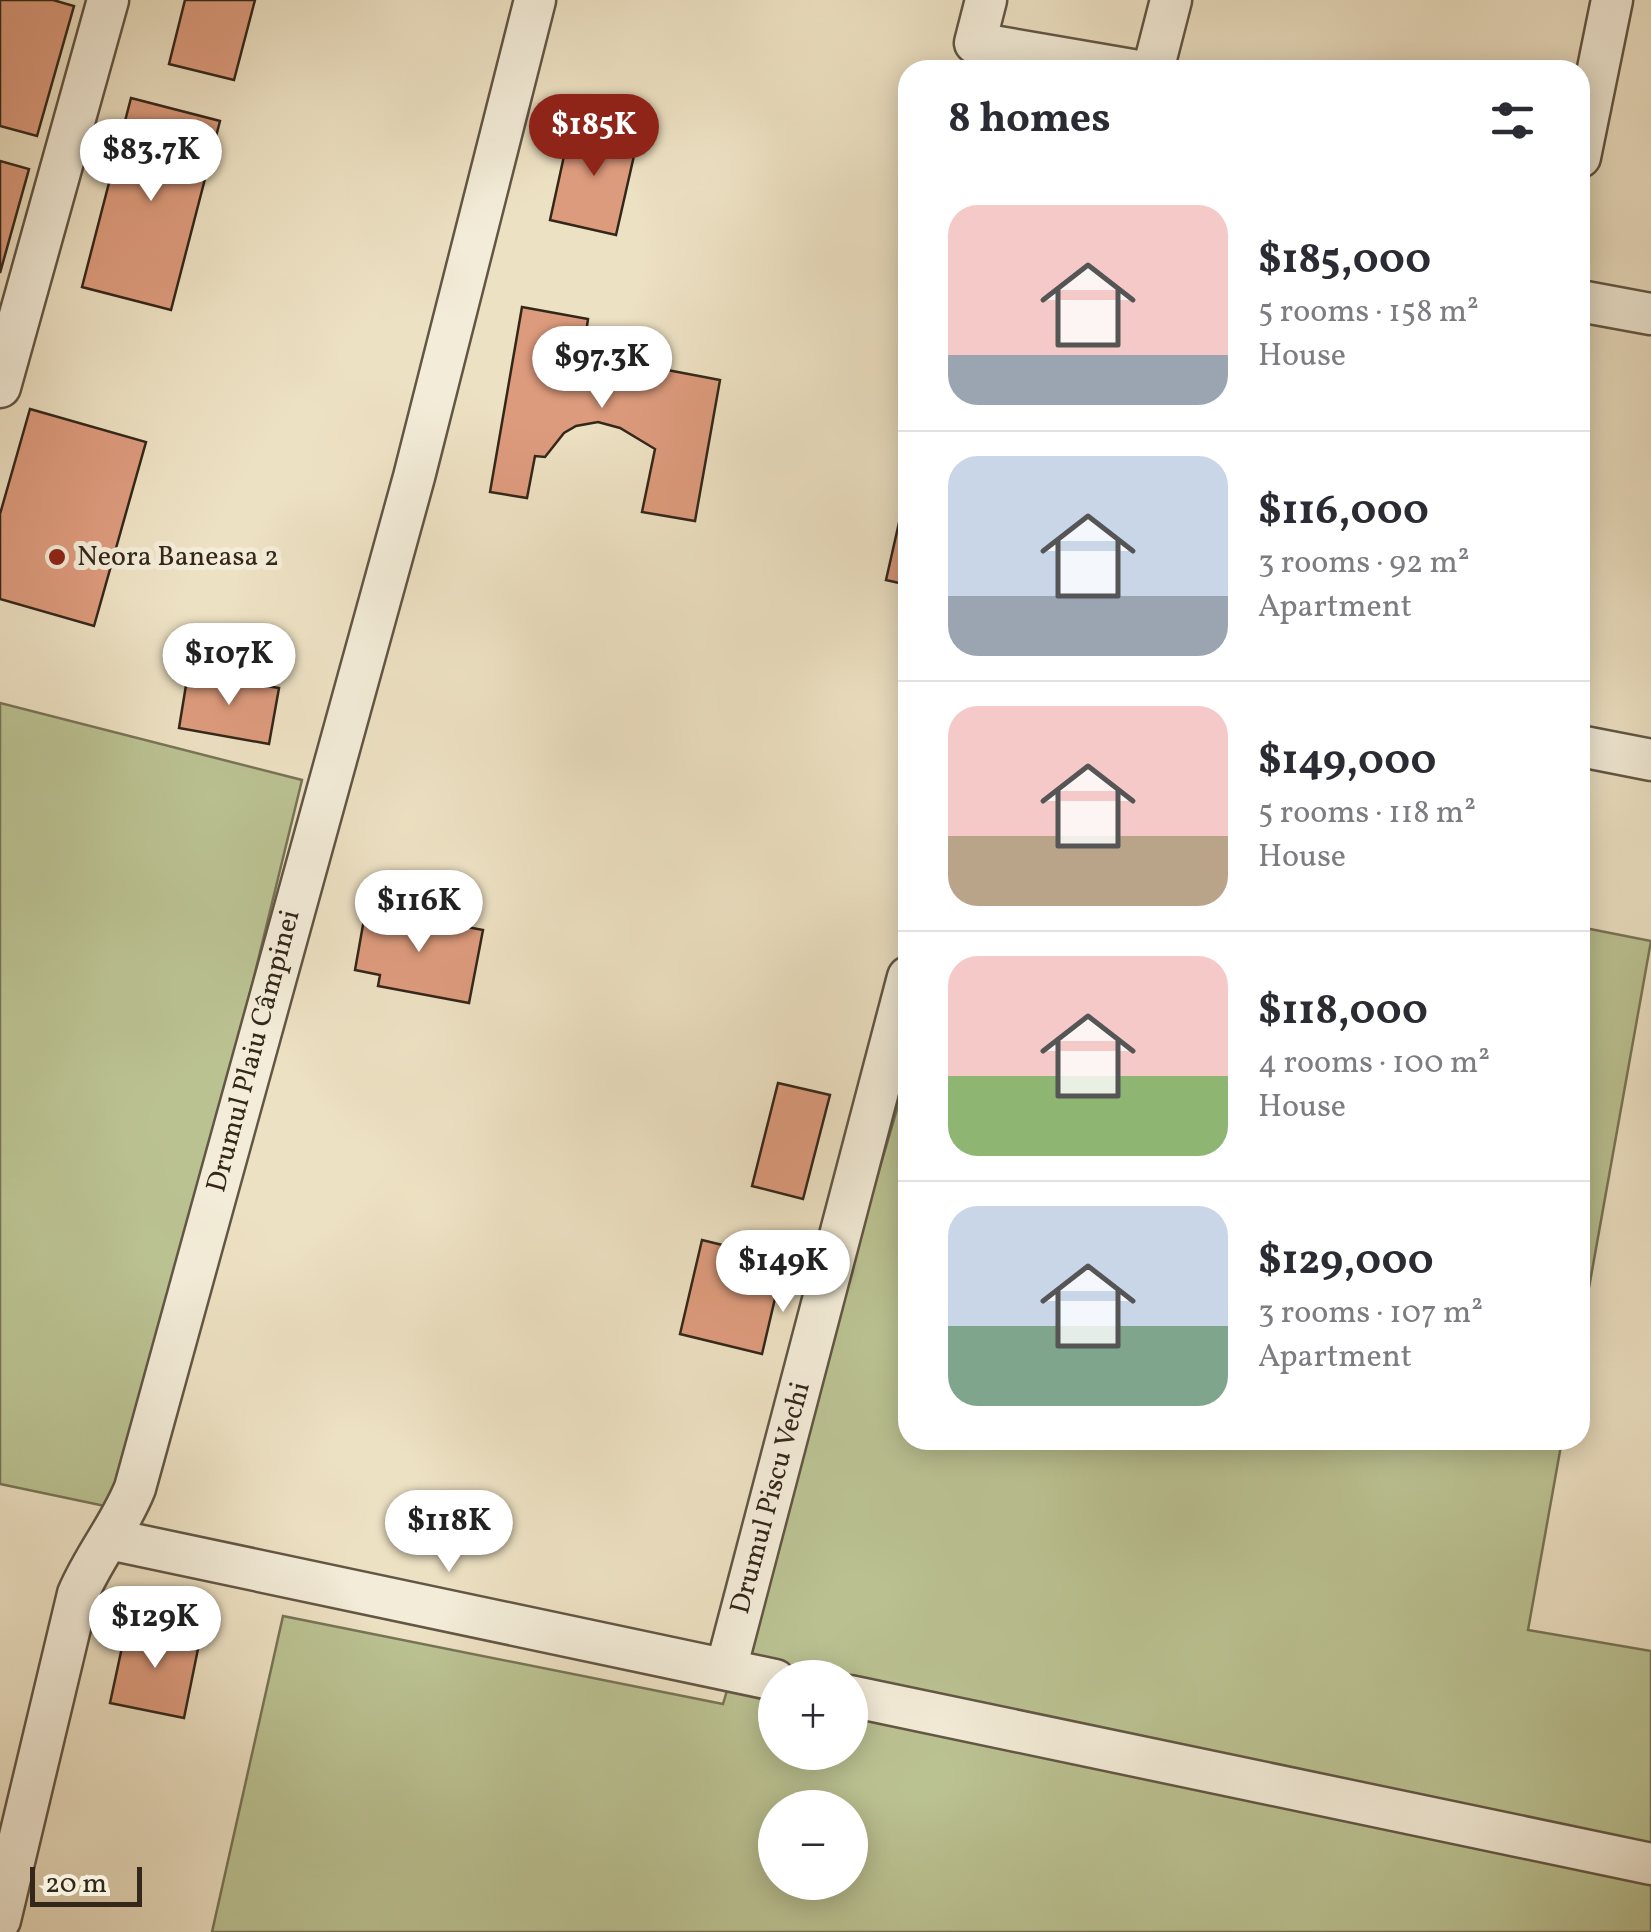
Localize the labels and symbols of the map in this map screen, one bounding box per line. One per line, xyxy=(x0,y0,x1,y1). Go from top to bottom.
pin: $185K xyxy=(524,94,664,179)
pin: $83.7K xyxy=(70,119,232,204)
pin: $97.3K xyxy=(521,326,683,411)
place label: Neora Baneasa 2 xyxy=(77,538,279,577)
marker: Neora Baneasa 2 xyxy=(46,546,68,568)
pin: $107K xyxy=(159,623,299,708)
pin: $116K xyxy=(349,870,489,955)
street label: Drumul Plaiu Câmpinei xyxy=(198,906,310,1196)
pin: $149K xyxy=(713,1230,853,1315)
street label: Drumul Piscu Vechi xyxy=(721,1378,821,1618)
pin: $118K xyxy=(379,1490,519,1575)
pin: $129K xyxy=(85,1586,225,1671)
scale bar xyxy=(30,1862,142,1906)

